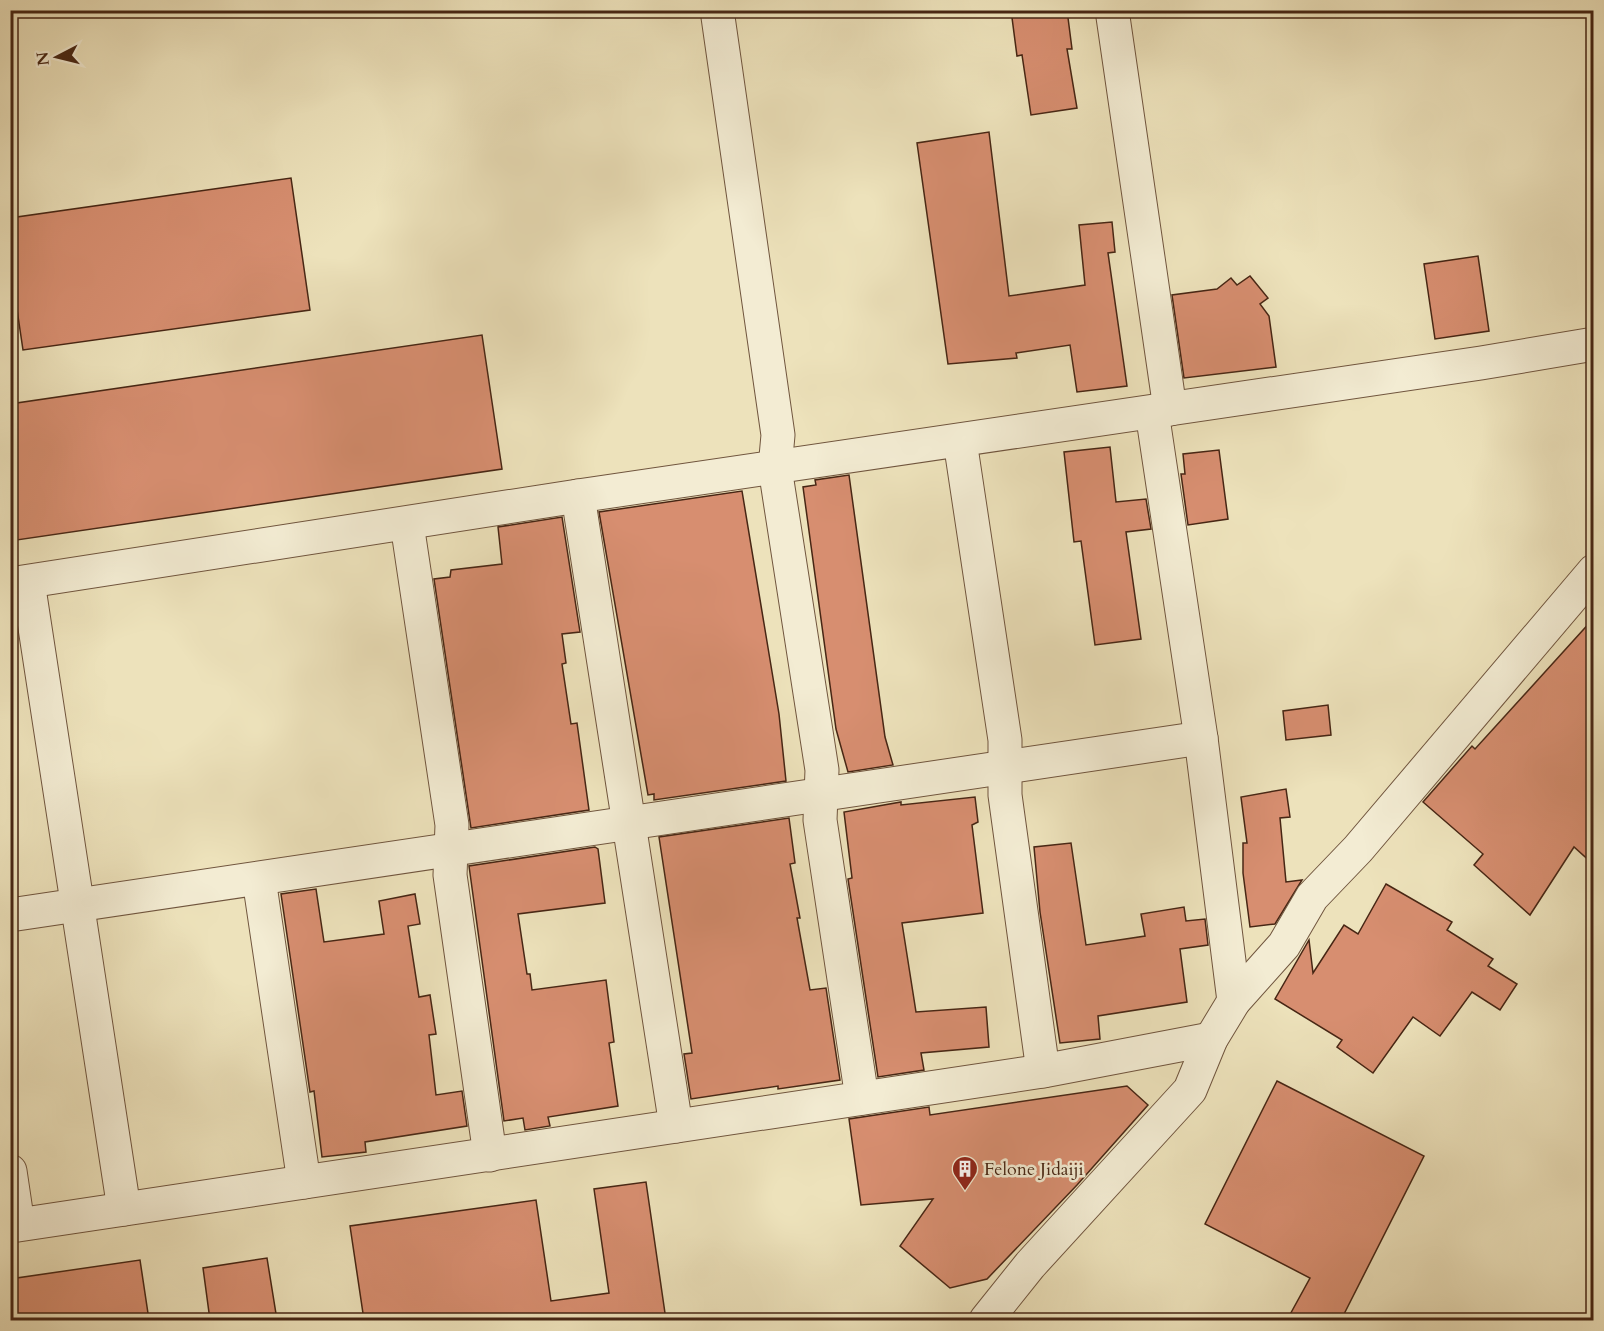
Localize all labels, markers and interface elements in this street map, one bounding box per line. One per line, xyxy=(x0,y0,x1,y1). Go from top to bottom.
north arrow xyxy=(27,27,87,87)
text: N xyxy=(31,50,55,67)
building icon: Felone Jidaiji xyxy=(950,1154,980,1192)
place label: Felone Jidaiji xyxy=(984,1157,1084,1182)

